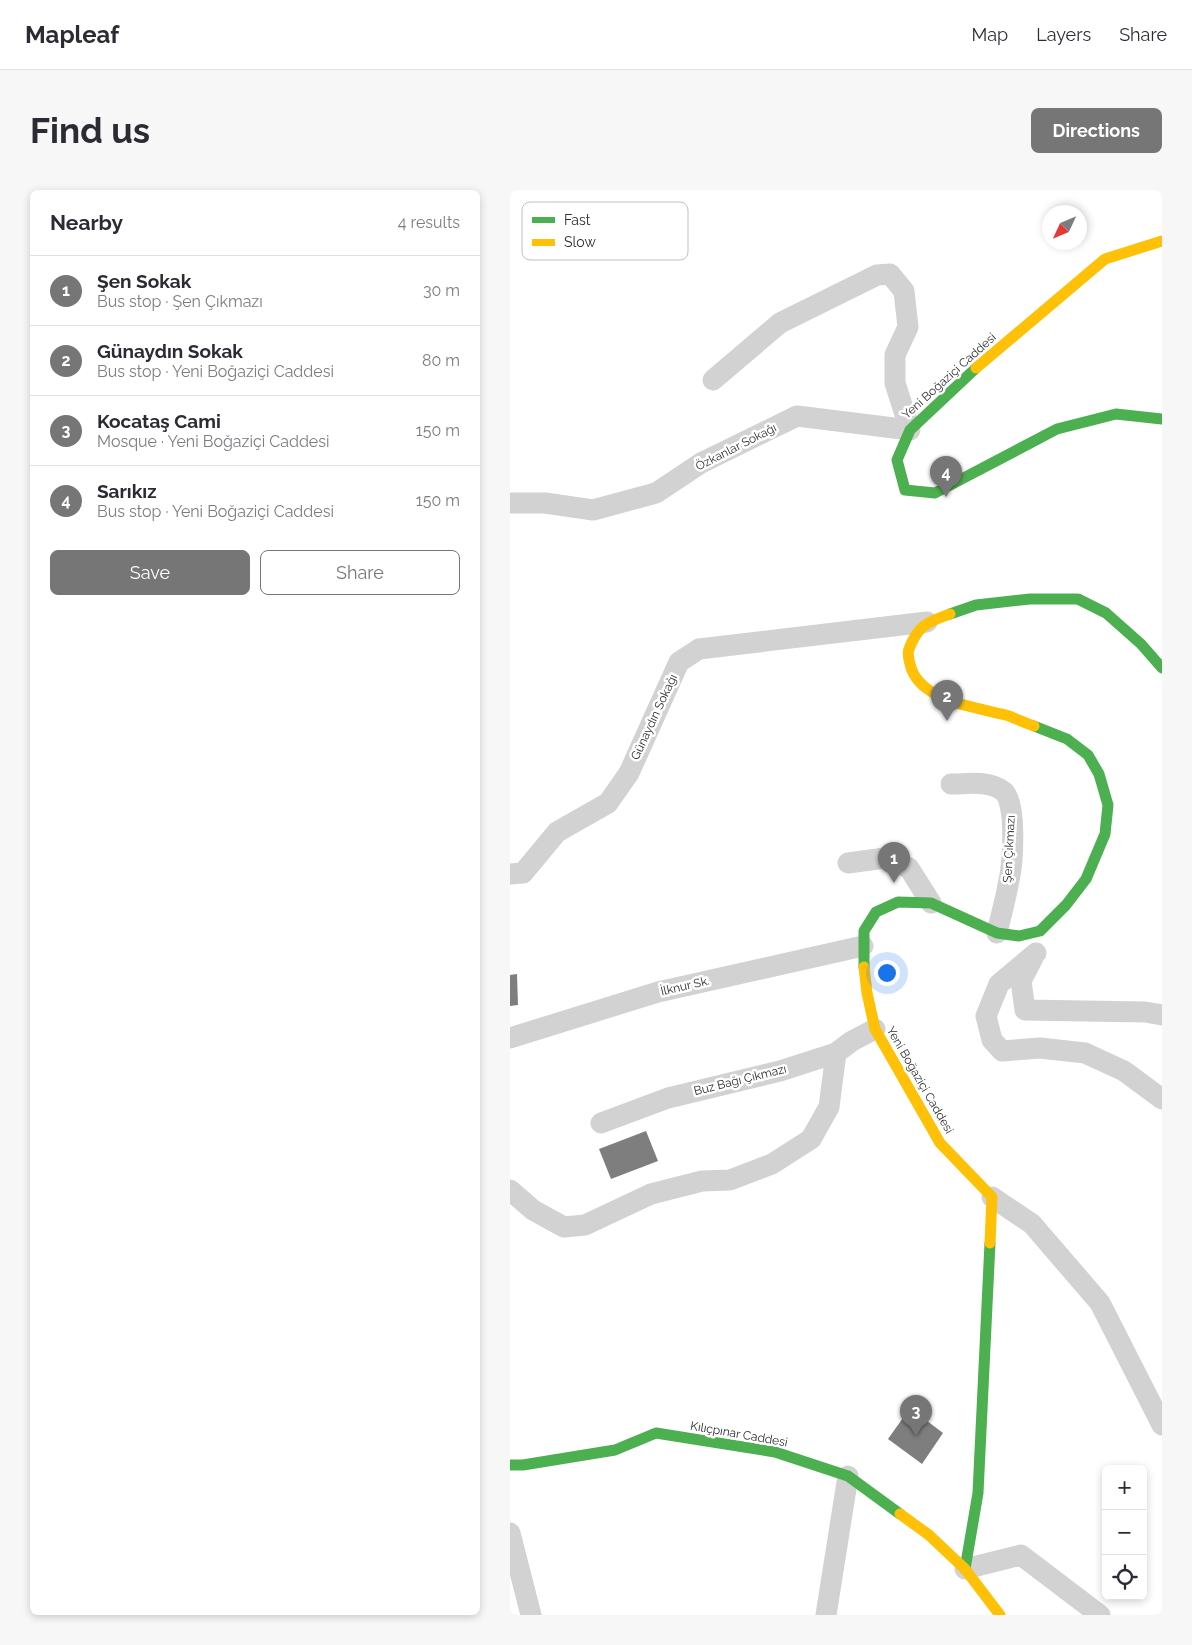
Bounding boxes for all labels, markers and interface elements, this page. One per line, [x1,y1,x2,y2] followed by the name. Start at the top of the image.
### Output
[25,20,119,49] text: Mapleaf
[972,24,1008,45] text: Map
[1036,24,1091,45] text: Layers
[1119,24,1167,45] text: Share
[1031,108,1162,153] button: Directions
[30,110,150,151] text: Find us
[522,202,688,260] legend
[1042,205,1087,250] north arrow
[50,210,123,235] text: Nearby
[564,212,591,228] text: Fast
[398,213,460,232] text: 4 results
[564,234,596,250] text: Slow
[97,270,191,292] text: Şen Sokak
[62,281,70,300] text: 1
[423,281,460,300] text: 30 m
[97,292,263,311] text: Bus stop · Şen Çıkmazı
[899,330,999,422] street label: Yeni Boğaziçi Caddesi
[97,340,243,362] text: Günaydın Sokak
[61,351,71,370] text: 2
[422,351,460,370] text: 80 m
[97,362,334,381] text: Bus stop · Yeni Boğaziçi Caddesi
[97,410,221,432] text: Kocataş Cami
[62,421,70,440] text: 3
[416,421,460,440] text: 150 m
[693,421,779,473] street label: Özkanlar Sokağı
[97,432,329,451] text: Mosque · Yeni Boğaziçi Caddesi
[930,456,962,497] pin: 4
[97,480,157,502] text: Sarıkız
[61,491,71,510] text: 4
[416,491,460,510] text: 150 m
[97,502,334,521] text: Bus stop · Yeni Boğaziçi Caddesi
[50,550,250,595] button: Save
[260,550,460,595] button: Share
[628,672,680,762] street label: Günaydın Sokağı
[931,680,963,721] pin: 2
[1000,815,1018,883] street label: Şen Çıkmazı
[878,842,910,883] pin: 1
[874,960,900,986] your location
[659,974,711,998] street label: İlknur Sk.
[884,1024,956,1136] street label: Yeni Boğaziçi Caddesi
[692,1062,788,1098] street label: Buz Bağı Çıkmazı
[900,1395,932,1436] pin: 3
[689,1419,789,1449] street label: Kılıçpınar Caddesi
[1102,1465,1147,1600] map controls
[1102,1465,1147,1510] button: +
[1102,1510,1147,1555] button: −
[1102,1555,1147,1600] button: locate

